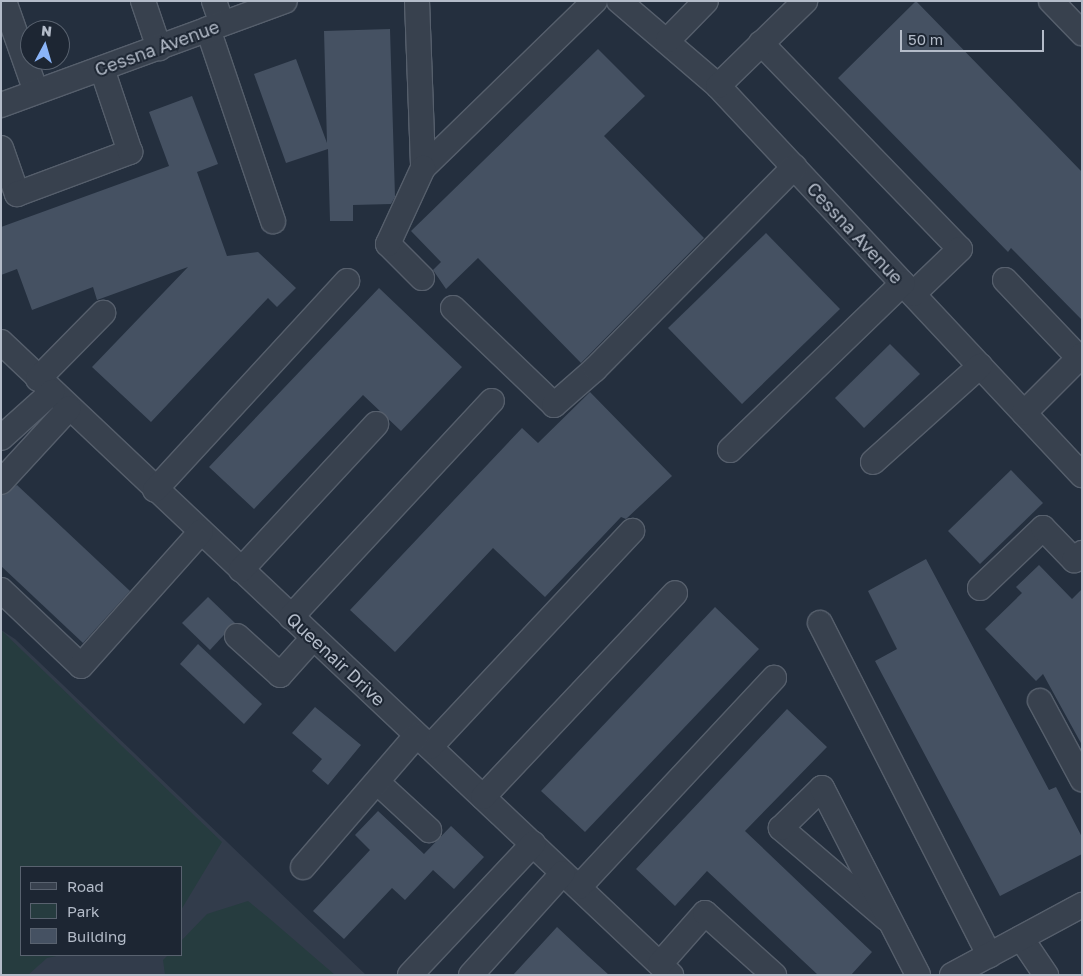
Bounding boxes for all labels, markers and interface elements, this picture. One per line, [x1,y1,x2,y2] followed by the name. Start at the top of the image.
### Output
[92,15,222,81] street label: Cessna Avenue
[20,20,70,70] north arrow
[903,20,1047,52] scale bar
[40,22,53,40] text: N
[908,30,943,48] text: 50 m
[802,178,908,288] street label: Cessna Avenue
[282,608,390,710] street label: Queenair Drive
[20,866,182,956] legend
[67,877,104,895] text: Road
[67,902,99,920] text: Park
[67,927,127,945] text: Building

